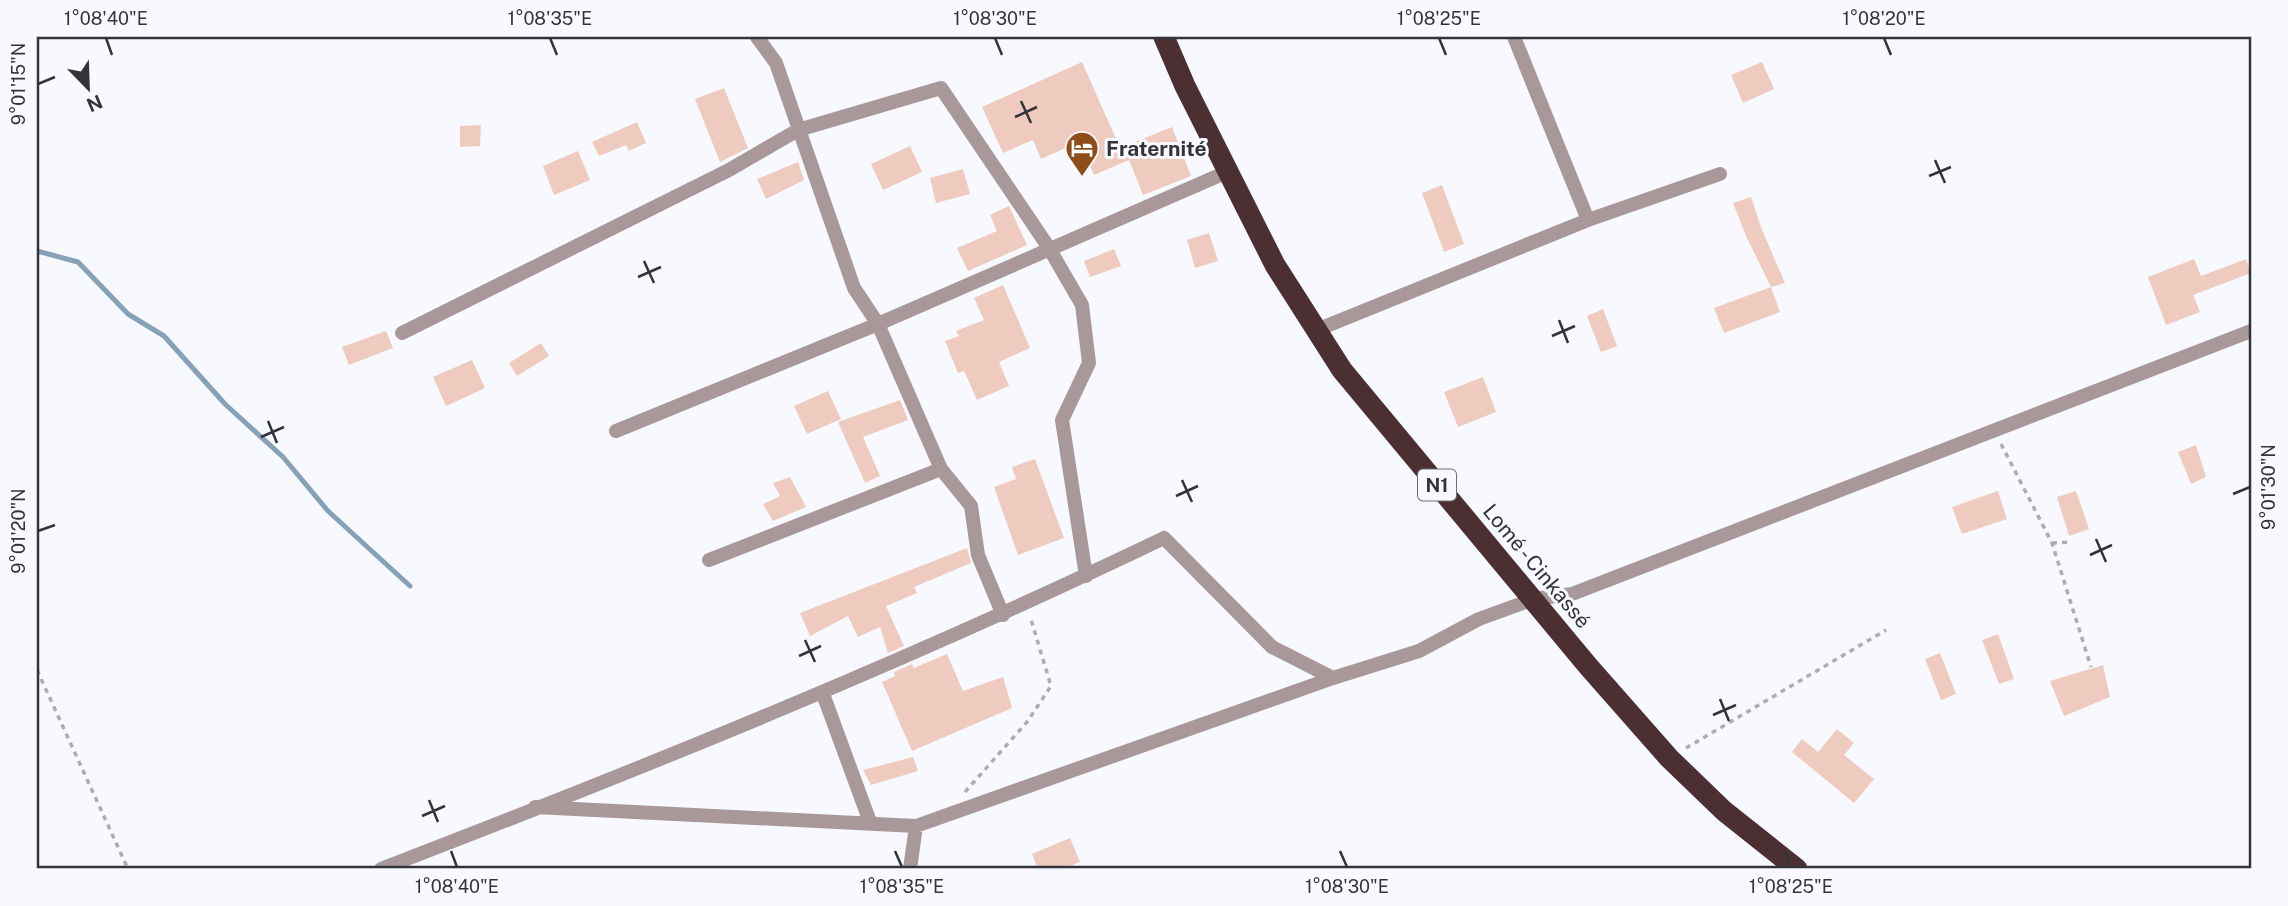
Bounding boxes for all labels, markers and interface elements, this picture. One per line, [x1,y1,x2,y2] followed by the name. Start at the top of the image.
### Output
[64,8,148,29] text: 1°08'40"E
[508,8,592,29] text: 1°08'35"E
[953,8,1037,29] text: 1°08'30"E
[1397,8,1481,29] text: 1°08'25"E
[1842,8,1926,29] text: 1°08'20"E
[8,43,29,125] text: 9°01'15"N
[52,52,122,122] north arrow
[84,91,106,117] text: N
[1063,129,1101,178] hotel icon: Fraternité
[1106,136,1207,161] place label: Fraternité
[2258,444,2279,530] text: 9°01'30"N
[1418,470,1456,500] road number: N1
[8,488,29,574] text: 9°01'20"N
[1478,499,1596,633] street label: Lomé - Cinkassé
[415,876,499,897] text: 1°08'40"E
[860,876,944,897] text: 1°08'35"E
[1305,876,1389,897] text: 1°08'30"E
[1749,876,1833,897] text: 1°08'25"E

